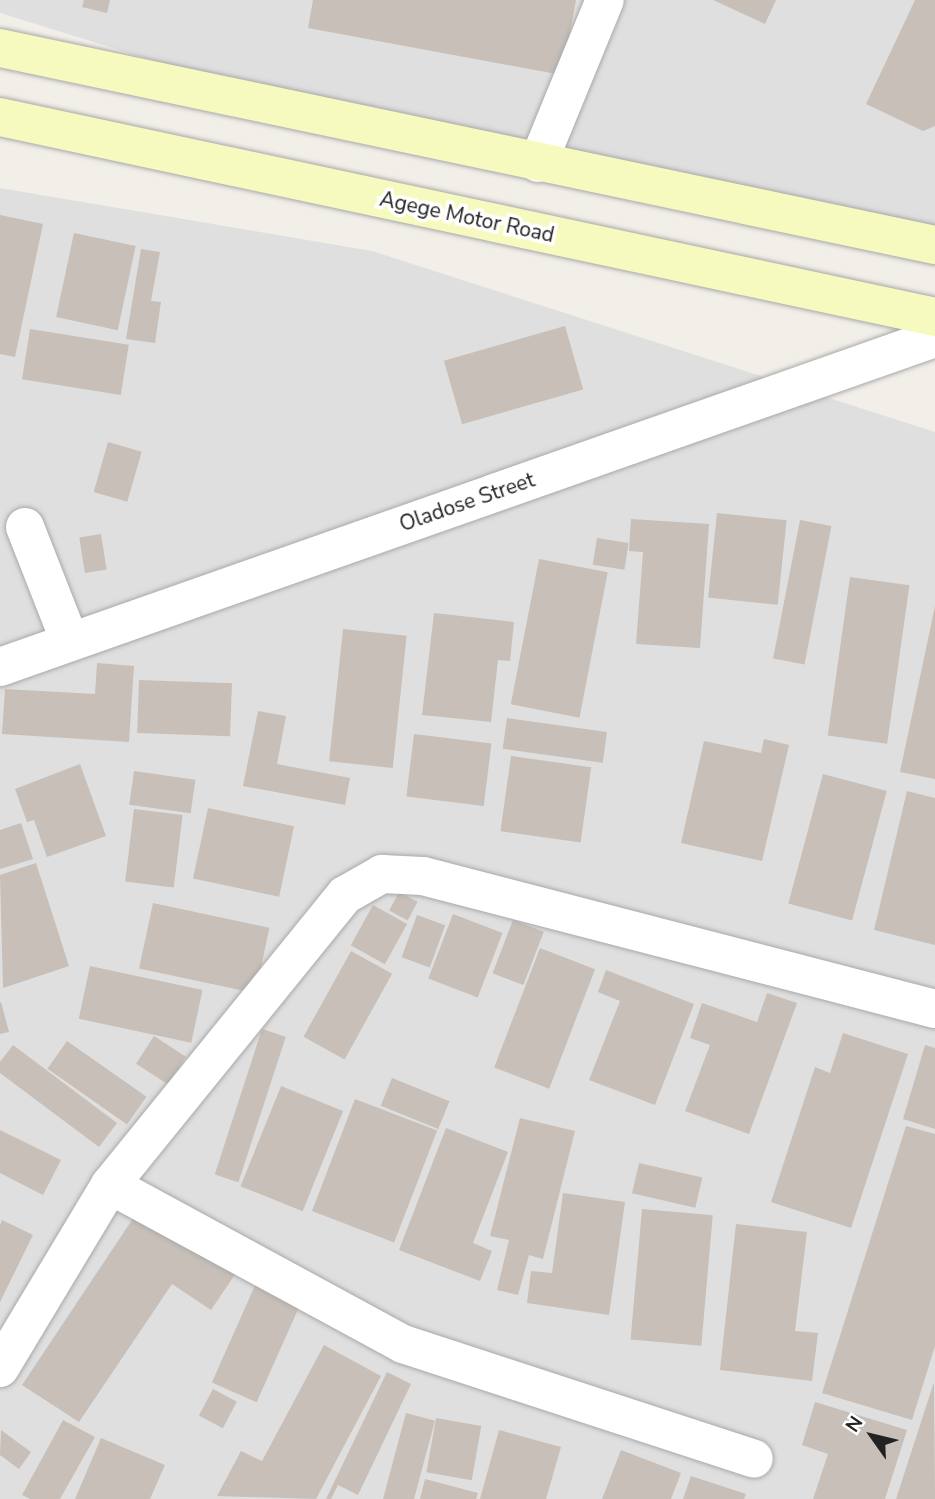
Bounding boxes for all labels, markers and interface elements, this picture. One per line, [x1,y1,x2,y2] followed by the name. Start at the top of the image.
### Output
[377,186,557,248] street label: Agege Motor Road
[396,467,538,537] street label: Oladose Street
[837,1401,907,1471] north arrow
[840,1411,869,1437] text: N

